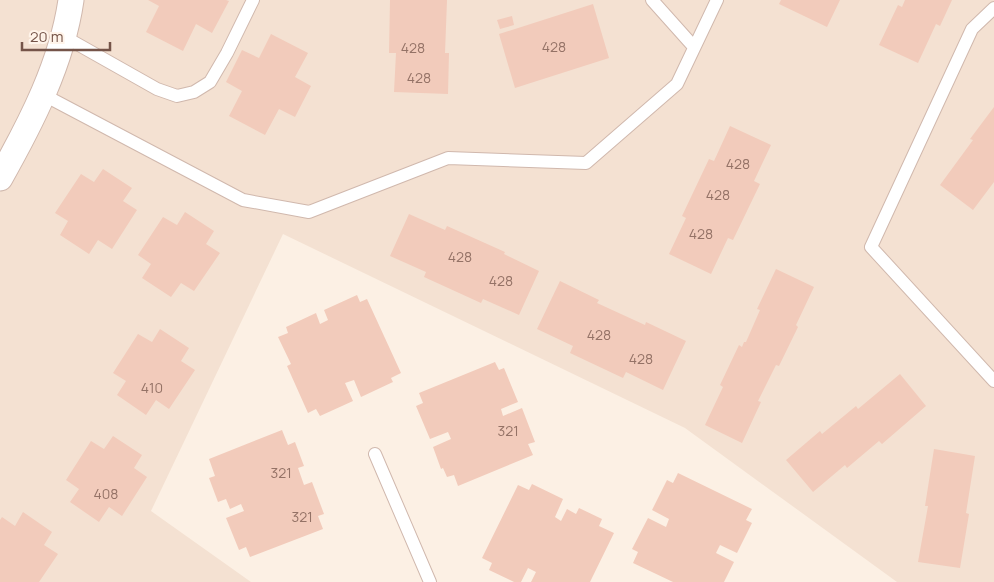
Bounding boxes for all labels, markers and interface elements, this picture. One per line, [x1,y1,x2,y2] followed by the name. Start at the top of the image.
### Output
[22,20,110,52] scale bar
[30,26,63,47] text: 20 m
[542,37,566,56] house number: 428
[401,38,425,57] house number: 428
[407,68,431,87] house number: 428
[726,154,750,173] house number: 428
[706,185,730,204] house number: 428
[689,224,713,243] house number: 428
[448,247,472,266] house number: 428
[489,271,513,290] house number: 428
[587,325,611,344] house number: 428
[629,349,653,368] house number: 428
[141,378,163,397] house number: 410
[497,421,519,440] house number: 321
[270,463,292,482] house number: 321
[94,484,118,503] house number: 408
[291,507,313,526] house number: 321

